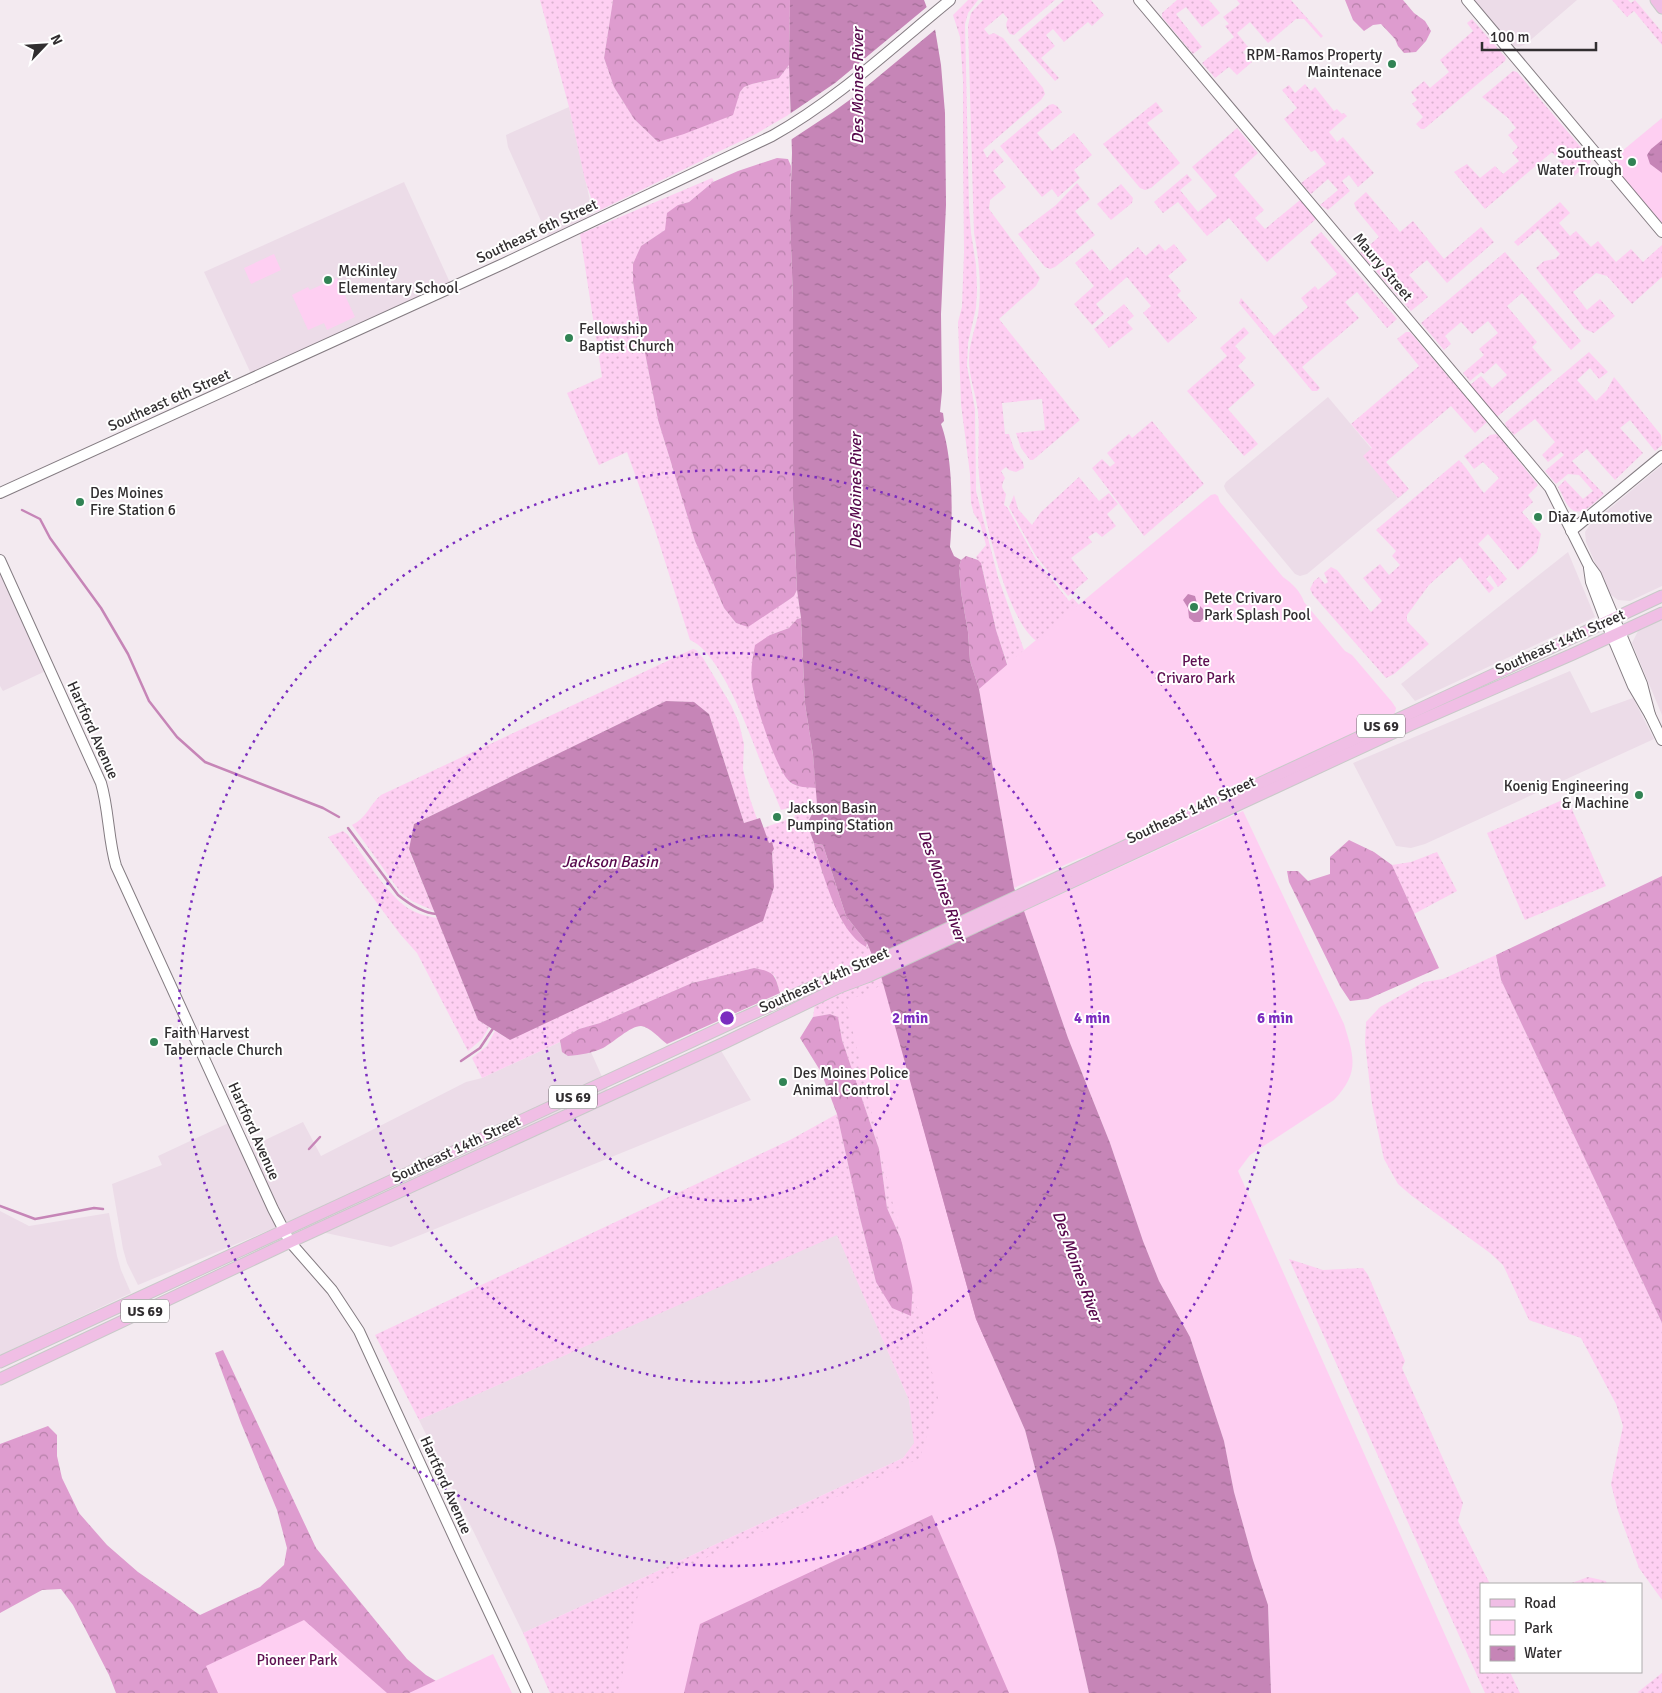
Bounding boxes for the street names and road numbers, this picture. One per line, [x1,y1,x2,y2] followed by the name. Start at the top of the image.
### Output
[473,195,601,267] street label: Southeast 6th Street
[1349,229,1417,305] street label: Maury Street
[105,365,233,435] street label: Southeast 6th Street
[1492,605,1628,679] street label: Southeast 14th Street
[63,678,123,782] street label: Hartford Avenue
[1357,714,1405,738] road number: US 69
[1124,772,1258,848] street label: Southeast 14th Street
[756,943,892,1017] street label: Southeast 14th Street
[224,1079,284,1183] street label: Hartford Avenue
[549,1086,597,1108] road number: US 69
[389,1111,523,1187] street label: Southeast 14th Street
[121,1300,169,1322] road number: US 69
[416,1433,476,1537] street label: Hartford Avenue

